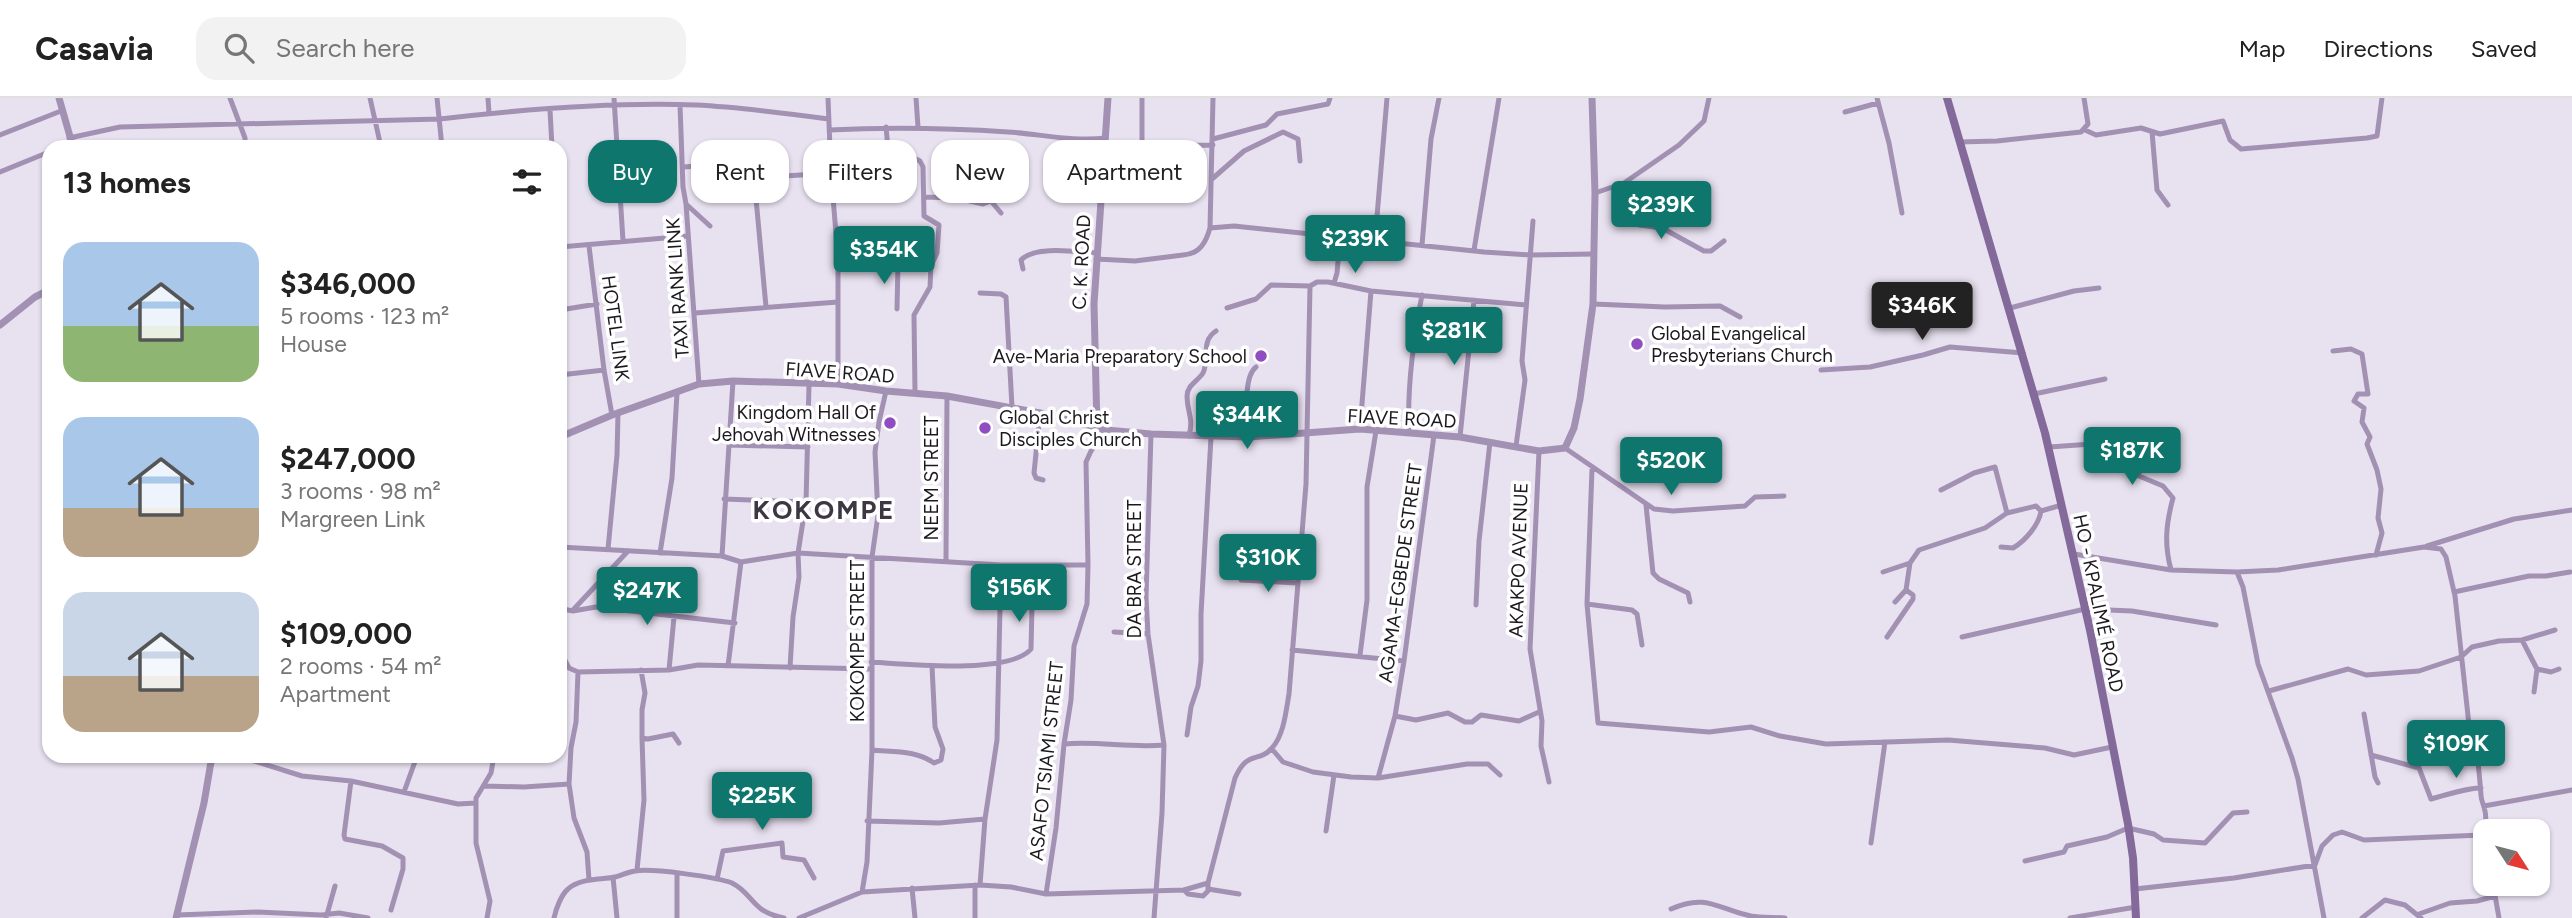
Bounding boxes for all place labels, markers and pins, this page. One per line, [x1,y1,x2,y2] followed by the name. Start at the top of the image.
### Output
[1612,181,1710,241] pin: $239K
[1306,216,1404,275] pin: $239K
[835,226,933,286] pin: $354K
[1873,282,1971,342] pin: $346K
[1405,308,1503,367] pin: $281K
[1651,322,1833,367] place label: Global Evangelical Presbyterians Church
[1629,336,1645,352] marker: Global Evangelical Presbyterians Church
[993,345,1247,368] place label: Ave-Maria Preparatory School
[1253,348,1269,364] marker: Ave-Maria Preparatory School
[1198,392,1296,451] pin: $344K
[712,401,876,446] place label: Kingdom Hall Of Jehovah Witnesses
[999,406,1142,451] place label: Global Christ Disciples Church
[882,415,898,431] marker: Kingdom Hall Of Jehovah Witnesses
[977,420,993,436] marker: Global Christ Disciples Church
[2083,428,2181,487] pin: $187K
[1622,438,1720,497] pin: $520K
[1219,534,1317,594] pin: $310K
[970,564,1068,624] pin: $156K
[598,568,696,627] pin: $247K
[2407,720,2505,780] pin: $109K
[713,772,811,832] pin: $225K

